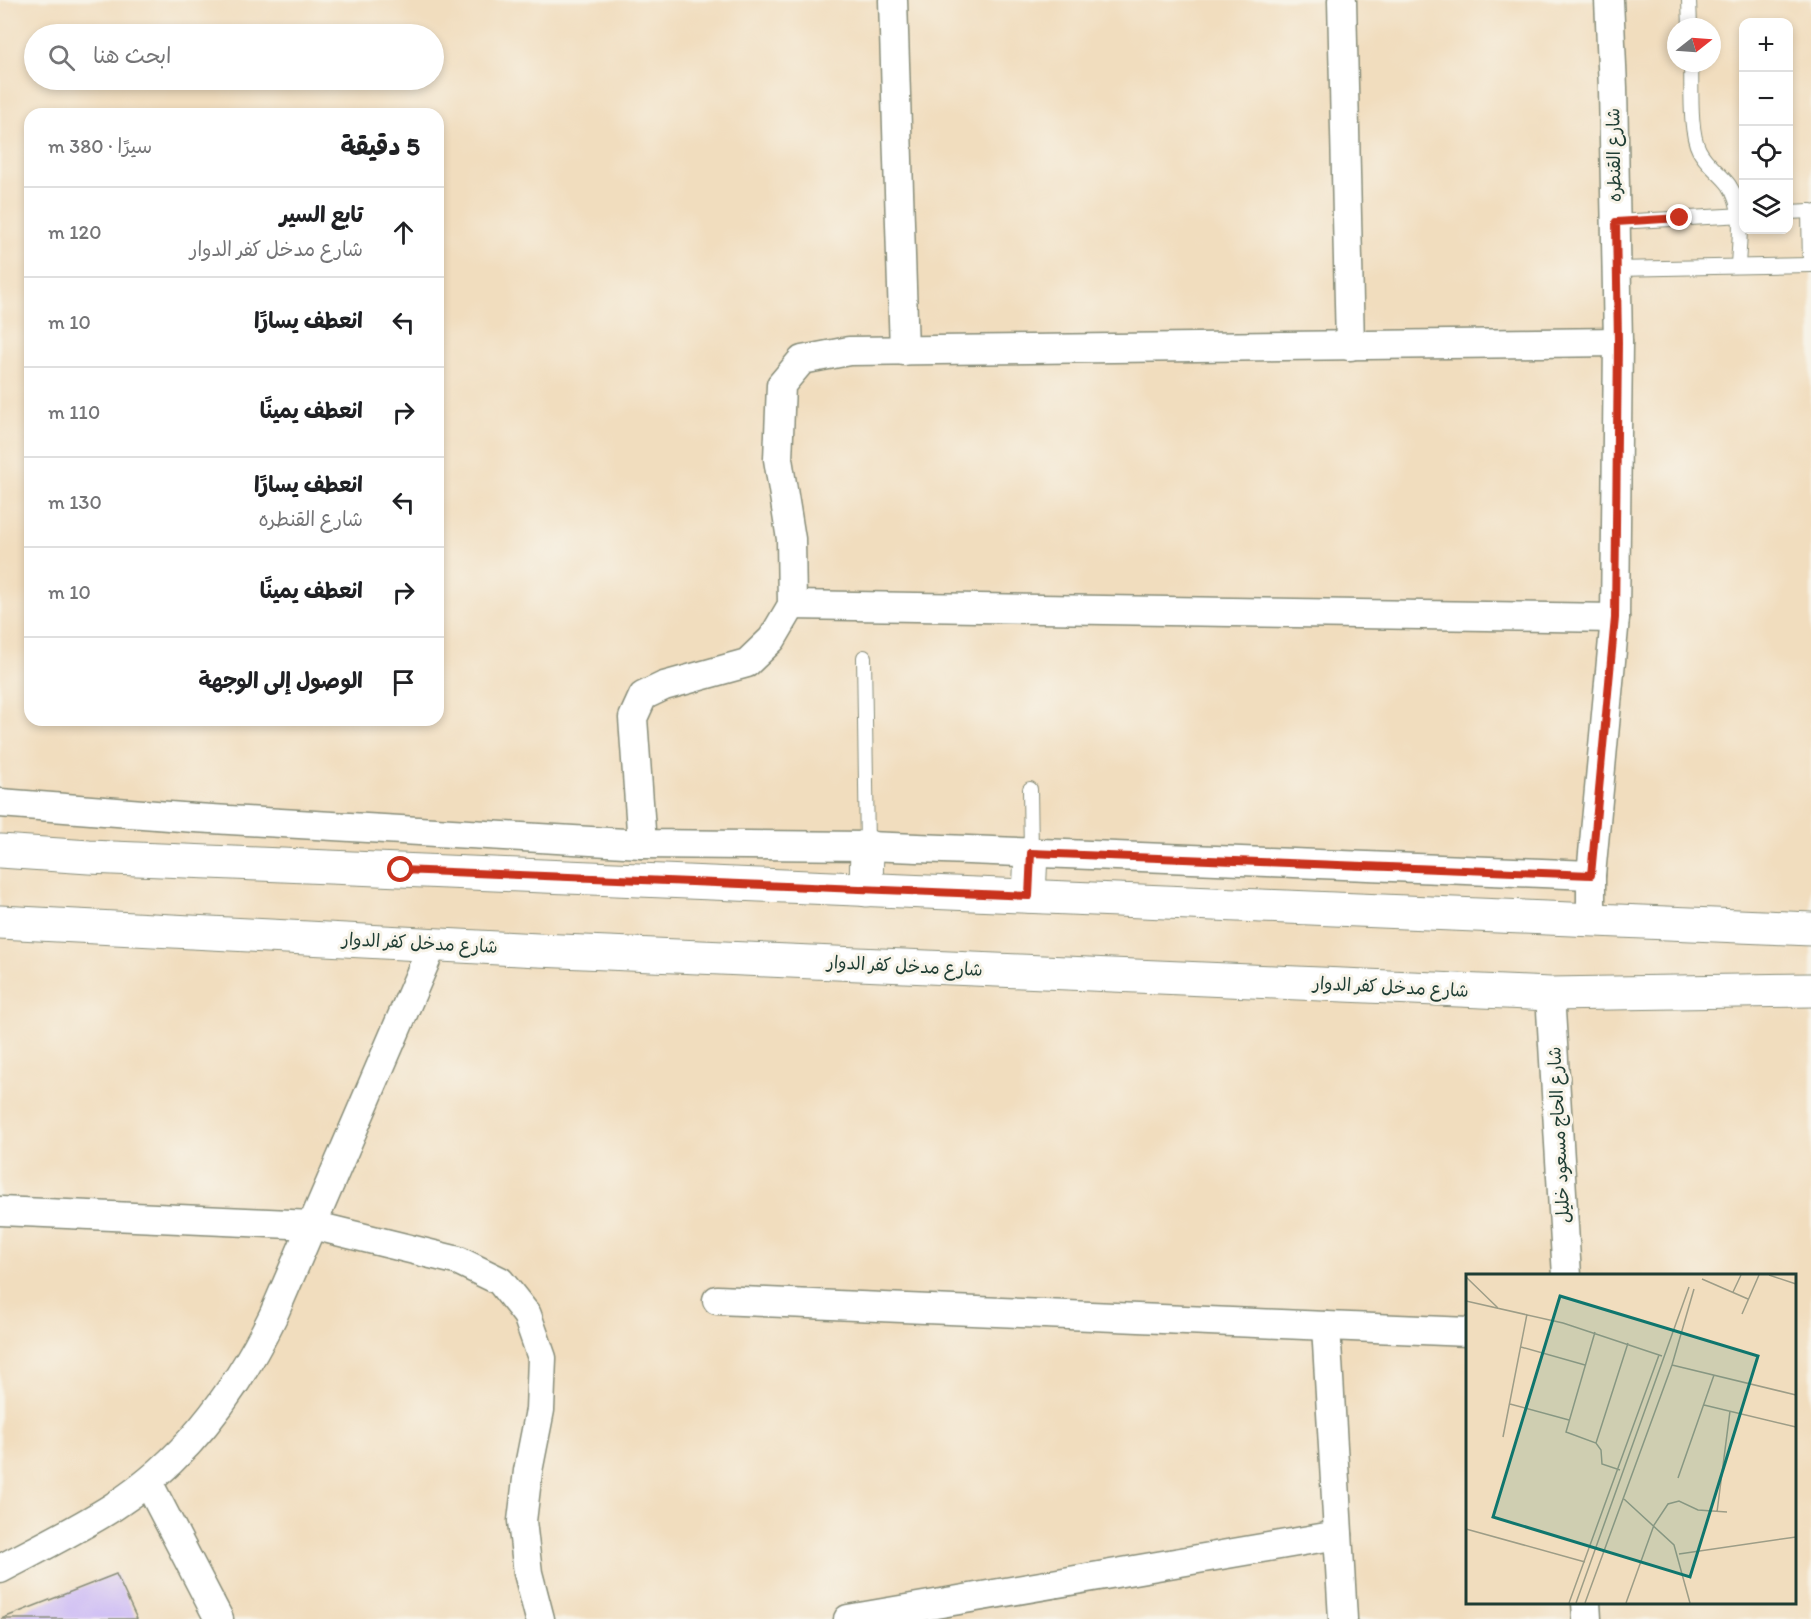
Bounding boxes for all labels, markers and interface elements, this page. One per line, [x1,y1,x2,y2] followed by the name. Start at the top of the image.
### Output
[1667,18,1721,72] north arrow
[1739,18,1793,234] map controls
[1739,18,1793,72] button: +
[24,24,444,90] search box
[45,41,78,74] icon: search
[93,42,172,69] text: ابحث هنا
[1739,72,1793,126] button: −
[1602,108,1627,202] street label: شارع القنطره
[1739,126,1793,180] button: locate
[341,130,420,162] text: 5 دقيقة
[48,134,152,158] text: سيرًا · 380 m
[1739,180,1793,234] button: layers
[280,201,363,228] text: تابع السير
[1666,204,1692,230] route end
[387,216,420,249] icon: ahead
[48,220,101,244] text: 120 m
[190,237,363,261] text: شارع مدخل كفر الدوار
[387,306,420,339] icon: left
[254,307,363,334] text: انعطف يسارًا
[48,310,91,334] text: 10 m
[387,396,420,429] icon: right
[260,397,363,424] text: انعطف يمينًا
[48,400,100,424] text: 110 m
[254,471,363,498] text: انعطف يسارًا
[387,486,420,519] icon: left
[48,490,102,514] text: 130 m
[259,507,363,531] text: شارع القنطره
[387,576,420,609] icon: right
[260,577,363,604] text: انعطف يمينًا
[48,580,91,604] text: 10 m
[387,666,420,699] icon: arrive
[198,667,363,694] text: الوصول إلى الوجهة
[387,856,413,882] route start
[340,928,498,959] street label: شارع مدخل كفر الدوار
[825,951,983,982] street label: شارع مدخل كفر الدوار
[1311,972,1469,1003] street label: شارع مدخل كفر الدوار
[1543,1046,1576,1224] street label: شارع الحاج مسعود خليل
[1466,1274,1796,1604] inset map

